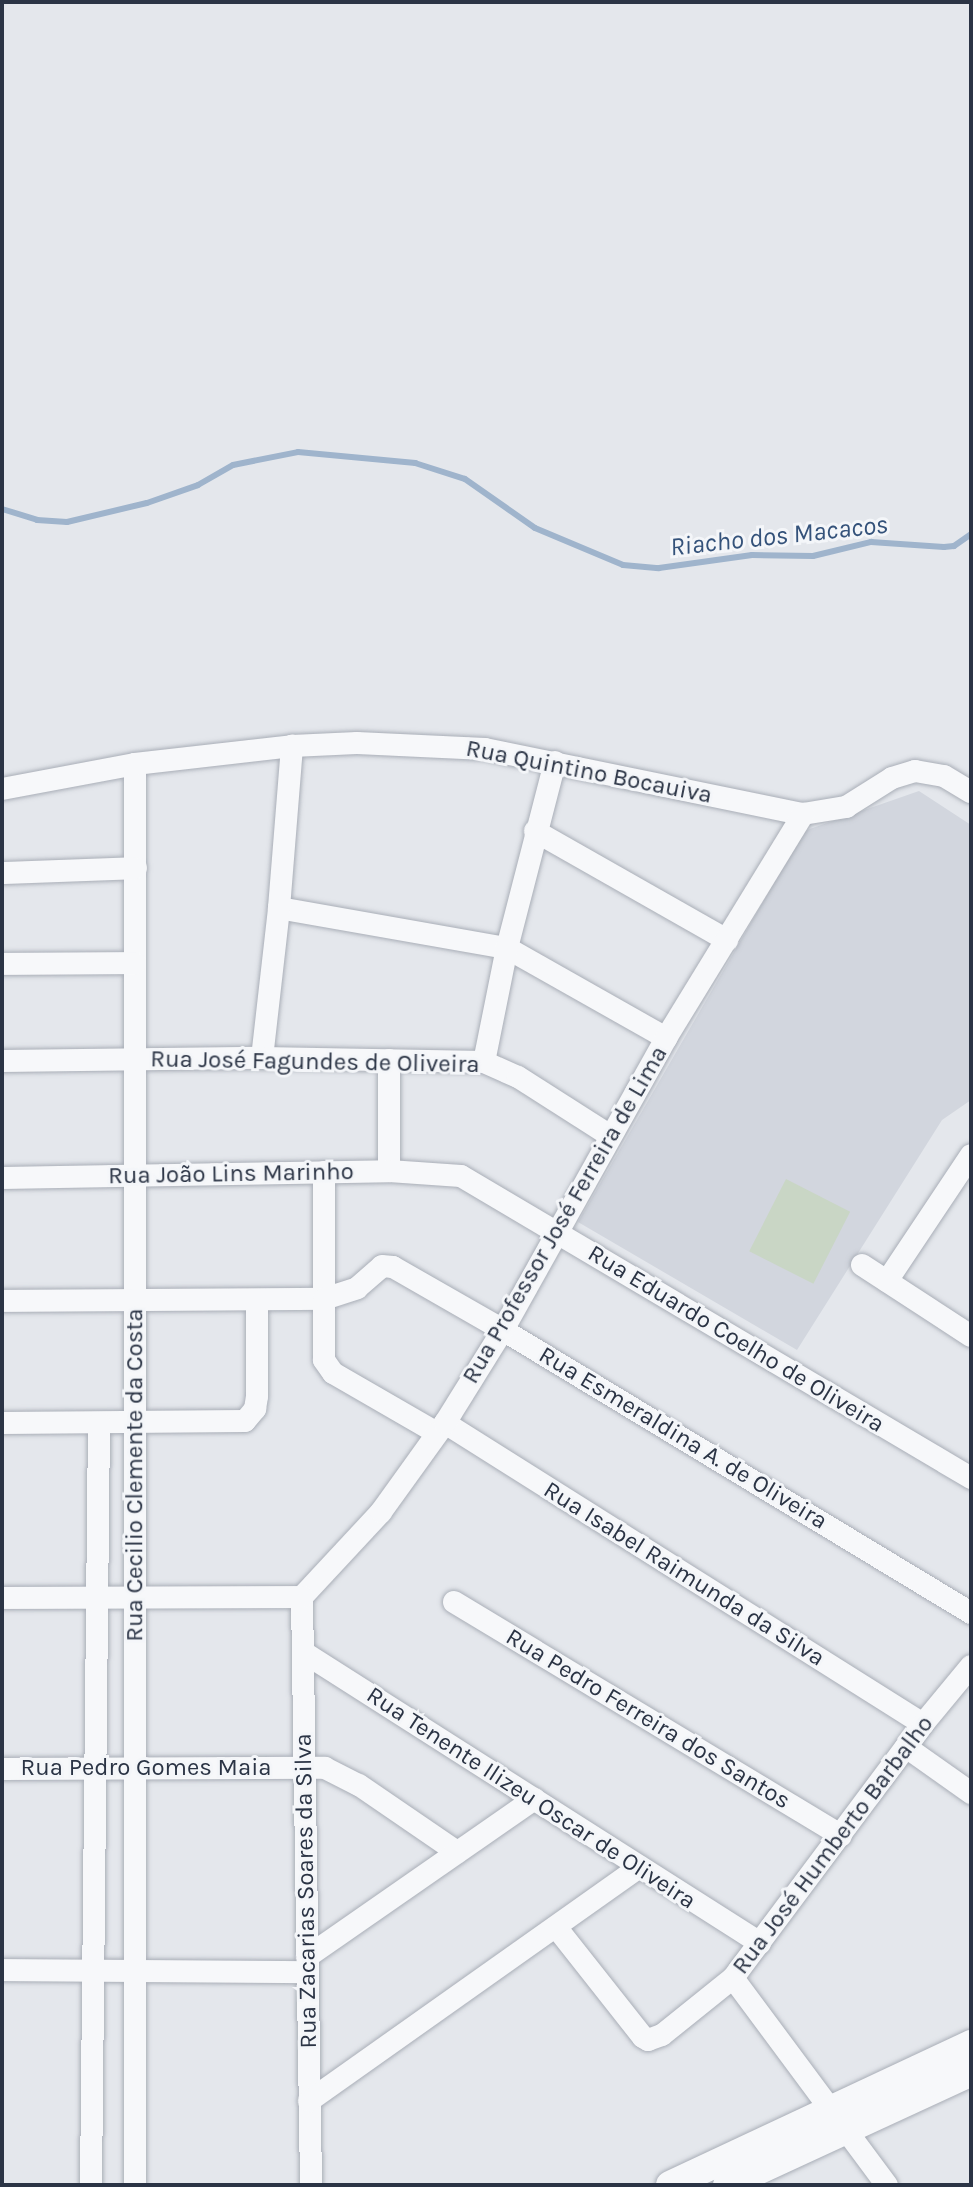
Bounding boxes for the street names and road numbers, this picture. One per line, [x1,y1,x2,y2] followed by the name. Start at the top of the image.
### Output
[464,734,714,810] street label: Rua Quintino Bocauiva
[456,1041,674,1389] street label: Rua Professor José Ferreira de Lima
[150,1045,480,1079] street label: Rua José Fagundes de Oliveira
[108,1157,354,1191] street label: Rua João Lins Marinho
[583,1239,889,1439] street label: Rua Eduardo Coelho de Oliveira
[121,1308,149,1642] street label: Rua Cecilio Clemente da Costa
[534,1340,832,1536] street label: Rua Esmeraldina A. de Oliveira
[538,1475,830,1673] street label: Rua Isabel Raimunda da Silva
[501,1623,795,1815] street label: Rua Pedro Ferreira dos Santos
[361,1681,701,1915] street label: Rua Tenente Ilizeu Oscar de Oliveira
[726,1710,940,1980] street label: Rua José Humberto Barbalho
[289,1733,323,2049] street label: Rua Zacarias Soares da Silva
[20,1754,272,1782] street label: Rua Pedro Gomes Maia

